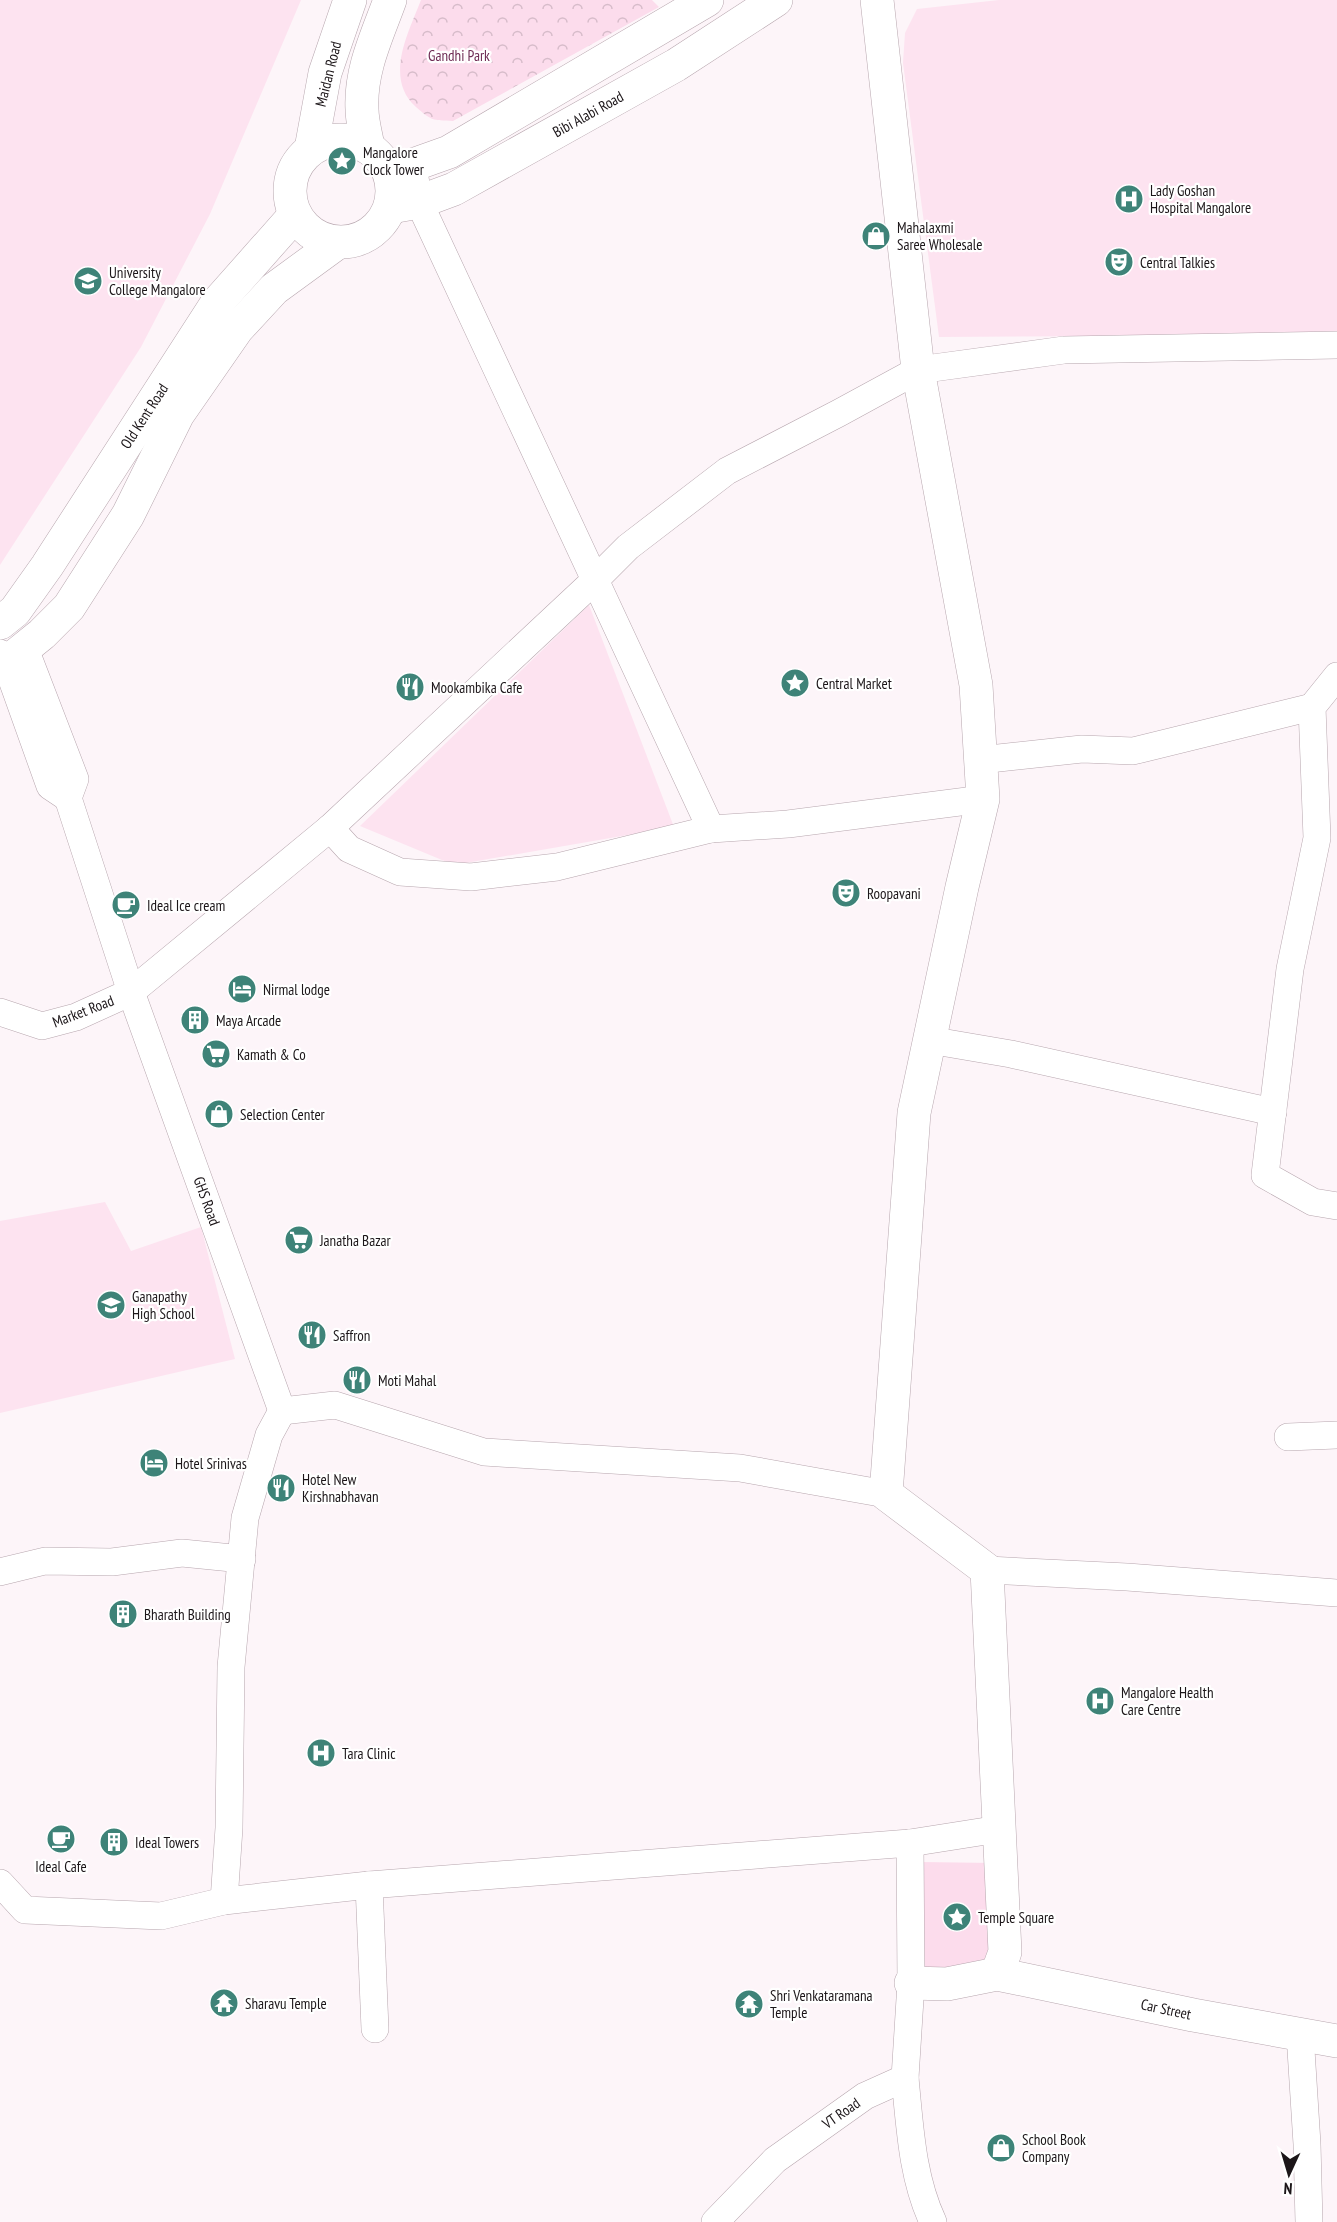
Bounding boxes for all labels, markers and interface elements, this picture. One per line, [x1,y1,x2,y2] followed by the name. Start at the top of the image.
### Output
[311,39,345,109] street label: Maidan Road
[428,46,490,65] park label: Gandhi Park
[549,87,627,141] street label: Bibi Alabi Road
[363,143,425,179] place label: Mangalore Clock Tower
[326,145,358,177] place icon: Mangalore Clock Tower
[1150,181,1251,217] place label: Lady Goshan Hospital Mangalore
[1113,183,1145,215] hospital icon: Lady Goshan Hospital Mangalore
[897,218,982,254] place label: Mahalaxmi Saree Wholesale
[860,220,892,252] shop icon: Mahalaxmi Saree Wholesale
[1103,246,1135,278] theatre icon: Central Talkies
[1140,253,1215,272] place label: Central Talkies
[109,263,206,299] place label: University College Mangalore
[72,265,104,297] school or university icon: University College Mangalore
[116,380,172,452] street label: Old Kent Road
[779,667,811,699] place icon: Central Market
[394,671,426,703] restaurant icon: Mookambika Cafe
[816,674,892,693] place label: Central Market
[431,678,522,697] place label: Mookambika Cafe
[830,877,862,909] theatre icon: Roopavani
[867,884,921,903] place label: Roopavani
[110,889,142,921] cafe icon: Ideal Ice cream
[147,896,225,915] place label: Ideal Ice cream
[226,973,258,1005] hotel icon: Nirmal lodge
[263,980,330,999] place label: Nirmal lodge
[50,991,116,1031] street label: Market Road
[179,1004,211,1036] building icon: Maya Arcade
[216,1011,281,1030] place label: Maya Arcade
[200,1038,232,1070] supermarket icon: Kamath & Co
[237,1045,306,1064] place label: Kamath & Co
[203,1098,235,1130] shop icon: Selection Center
[240,1105,326,1124] place label: Selection Center
[189,1174,225,1228] street label: GHS Road
[283,1224,315,1256] supermarket icon: Janatha Bazar
[319,1231,392,1250] place label: Janatha Bazar
[132,1287,195,1323] place label: Ganapathy High School
[95,1289,127,1321] school or university icon: Ganapathy High School
[296,1319,328,1351] restaurant icon: Saffron
[333,1326,370,1345] place label: Saffron
[341,1364,373,1396] restaurant icon: Moti Mahal
[378,1371,437,1390] place label: Moti Mahal
[138,1447,170,1479] hotel icon: Hotel Srinivas
[175,1454,247,1473] place label: Hotel Srinivas
[302,1470,379,1506] place label: Hotel New Kirshnabhavan
[265,1472,297,1504] restaurant icon: Hotel New Kirshnabhavan
[107,1598,139,1630] building icon: Bharath Building
[144,1605,231,1624] place label: Bharath Building
[1121,1683,1214,1719] place label: Mangalore Health Care Centre
[1084,1685,1116,1717] hospital icon: Mangalore Health Care Centre
[305,1737,337,1769] hospital icon: Tara Clinic
[342,1744,396,1763] place label: Tara Clinic
[45,1823,77,1855] cafe icon: Ideal Cafe
[98,1826,130,1858] building icon: Ideal Towers
[135,1833,199,1852] place label: Ideal Towers
[35,1857,87,1876] place label: Ideal Cafe
[941,1901,973,1933] place icon: Temple Square
[978,1908,1054,1927] place label: Temple Square
[770,1986,873,2022] place label: Shri Venkataramana Temple
[208,1987,240,2019] temple icon: Sharavu Temple
[733,1988,765,2020] temple icon: Shri Venkataramana Temple
[245,1994,327,2013] place label: Sharavu Temple
[1139,1994,1193,2024] street label: Car Street
[818,2093,864,2133] street label: VT Road
[1022,2130,1086,2166] place label: School Book Company
[985,2132,1017,2164] shop icon: School Book Company
[1259,2144,1319,2204] north arrow
[1283,2179,1293,2199] text: N

